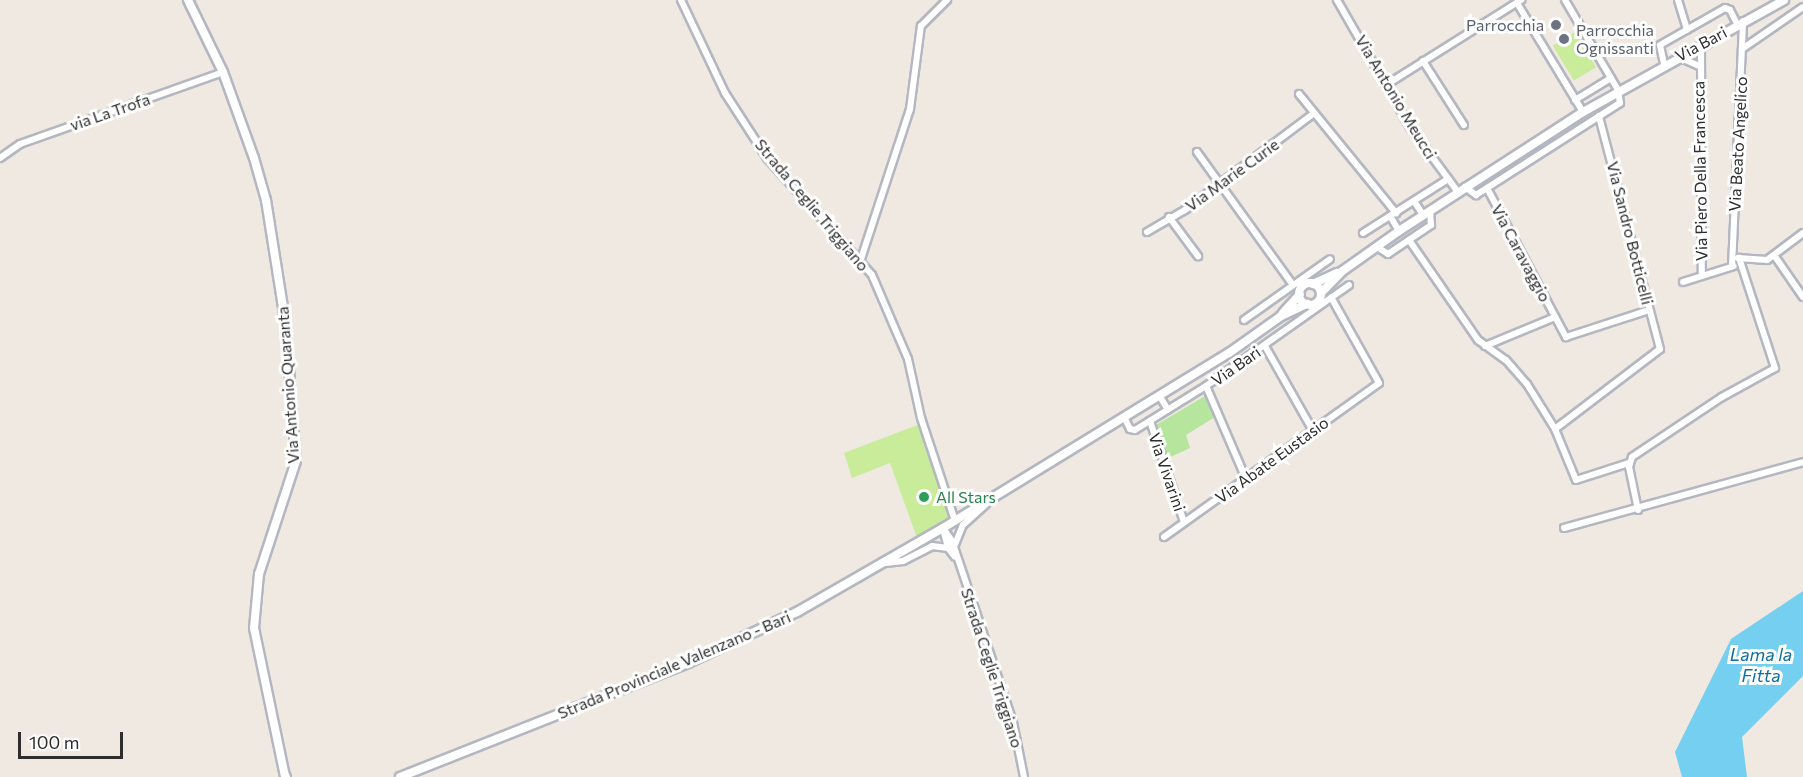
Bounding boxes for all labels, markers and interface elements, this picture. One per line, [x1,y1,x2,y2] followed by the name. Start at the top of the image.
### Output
[1466,15,1544,35] place label: Parrocchia
[1549,18,1563,32] marker: Parrocchia
[1576,20,1654,58] place label: Parrocchia Ognissanti
[1672,22,1730,66] street label: Via Bari
[1351,32,1441,162] street label: Via Antonio Meucci
[1557,32,1571,46] marker: Parrocchia Ognissanti
[1725,76,1751,212] street label: Via Beato Angelico
[1689,81,1711,261] street label: Via Piero Della Francesca
[67,89,153,135] street label: via La Trofa
[751,135,873,275] street label: Strada Ceglie Triggiano
[1181,135,1283,215] street label: Via Marie Curie
[1603,159,1657,307] street label: Via Sandro Botticelli
[1487,201,1555,305] street label: Via Caravaggio
[273,306,303,464] street label: Via Antonio Quaranta
[1208,342,1264,390] street label: Via Bari
[1212,413,1332,507] street label: Via Abate Eustasio
[1145,430,1189,514] street label: Via Vivarini
[936,487,996,507] place label: All Stars
[917,490,931,504] marker: All Stars
[957,586,1027,750] street label: Strada Ceglie Triggiano
[555,607,793,723] street label: Strada Provinciale Valenzano - Bari
[1730,644,1792,686] water label: Lama la Fitta
[21,720,126,758] scale bar
[29,731,79,753] text: 100 m

